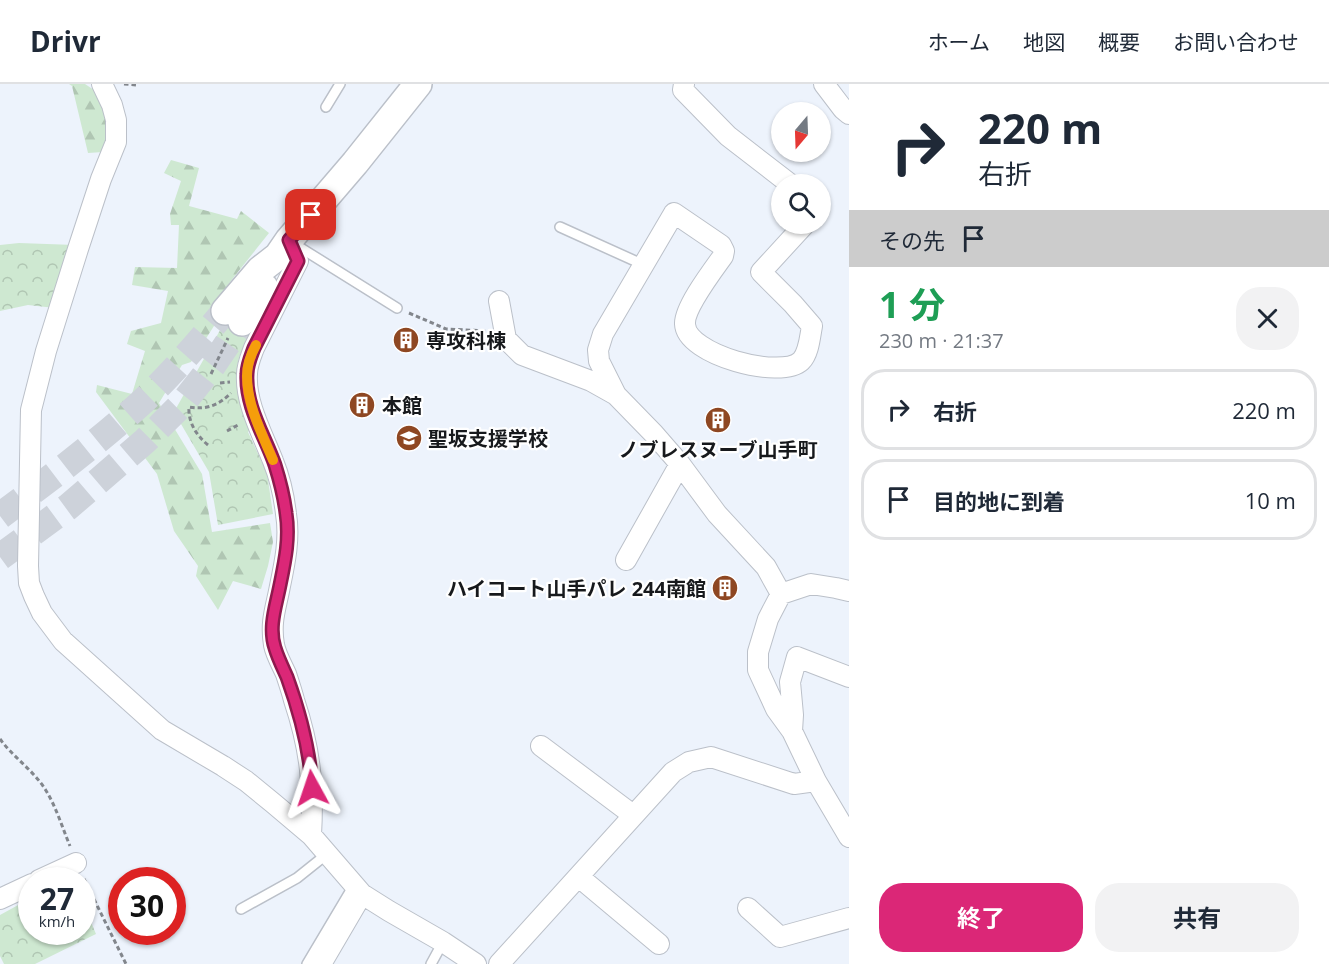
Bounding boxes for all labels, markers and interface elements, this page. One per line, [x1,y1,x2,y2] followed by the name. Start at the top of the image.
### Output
[30,22,101,60] text: Drivr
[928,28,990,56] text: ホーム
[1023,28,1065,56] text: 地図
[1098,28,1140,56] text: 概要
[1173,28,1299,56] text: お問い合わせ
[978,99,1102,156] text: 220 m
[771,102,831,162] north arrow
[771,102,831,234] map controls
[879,108,957,186] icon: right
[978,155,1032,192] text: 右折
[771,174,831,234] button: search
[285,189,336,240] pin
[294,198,327,231] icon: arrive
[957,222,990,255] icon: arrive
[879,225,945,255] text: その先
[879,280,945,329] text: 1 分
[1236,287,1299,350] button: close
[391,325,421,355] building icon: 専攻科棟
[426,327,506,354] place label: 専攻科棟
[879,327,1004,354] text: 230 m · 21:37
[347,390,377,420] building icon: 本館
[382,392,422,419] place label: 本館
[882,393,915,426] icon: right
[1232,395,1296,425] text: 220 m
[933,396,977,426] text: 右折
[703,405,733,435] building icon: ノブレスヌーブ山手町
[394,423,424,453] school or university icon: 聖坂支援学校
[428,425,548,452] place label: 聖坂支援学校
[619,436,817,463] place label: ノブレスヌーブ山手町
[882,483,915,516] icon: arrive
[1245,485,1296,515] text: 10 m
[933,486,1065,516] text: 目的地に到着
[710,573,740,603] building icon: ハイコート山手パレ 244南館
[447,575,706,602] place label: ハイコート山手パレ 244南館
[280,756,344,820] position arrow
[108,867,186,945] speed limit sign: 30
[40,878,74,919] text: 27
[879,883,1083,952] button: 終了
[1095,883,1299,952] button: 共有
[39,911,75,931] text: km/h

